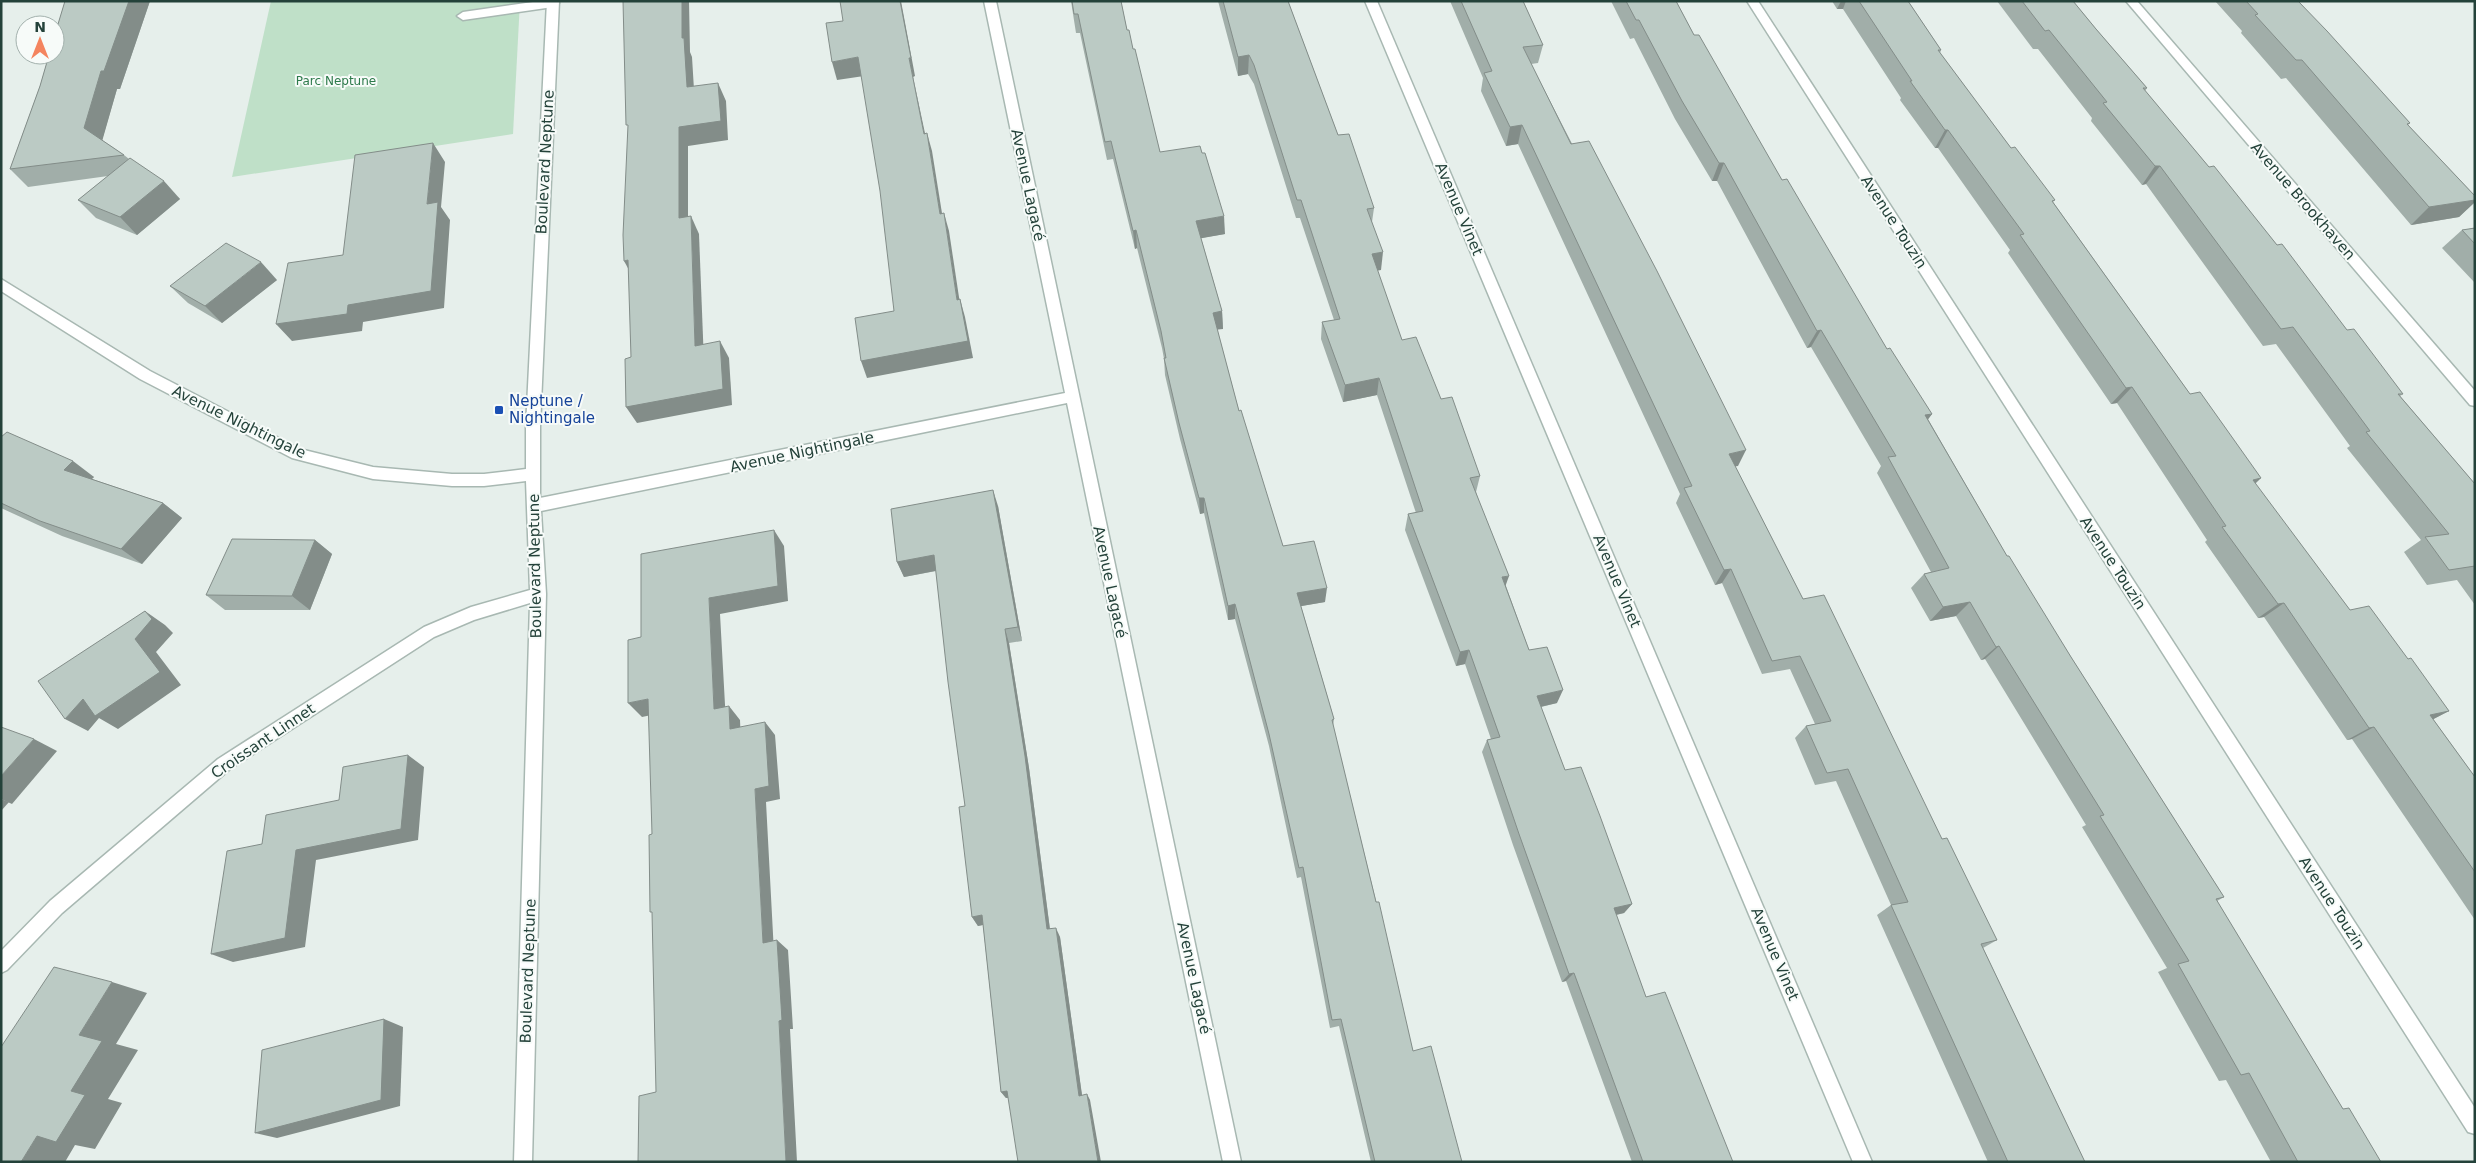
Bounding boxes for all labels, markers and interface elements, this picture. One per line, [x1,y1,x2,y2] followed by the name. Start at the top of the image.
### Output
[15,15,65,65] north arrow
[34,19,46,35] text: N
[296,74,376,88] park label: Parc Neptune
[532,89,558,235] street label: Boulevard Neptune
[1007,127,1049,243] street label: Avenue Lagacé
[2247,138,2359,264] street label: Avenue Brookhaven
[1431,160,1487,258] street label: Avenue Vinet
[1857,172,1931,272] street label: Avenue Touzin
[169,382,309,462] street label: Avenue Nightingale
[509,392,595,427] place label: Neptune / Nightingale
[493,404,505,416] marker: Neptune / Nightingale
[728,428,876,476] street label: Avenue Nightingale
[525,493,545,639] street label: Boulevard Neptune
[2076,513,2150,613] street label: Avenue Touzin
[1089,524,1131,640] street label: Avenue Lagacé
[1589,532,1645,630] street label: Avenue Vinet
[208,700,318,782] street label: Croissant Linnet
[2295,853,2369,953] street label: Avenue Touzin
[516,898,540,1044] street label: Boulevard Neptune
[1747,905,1803,1003] street label: Avenue Vinet
[1173,920,1215,1036] street label: Avenue Lagacé

